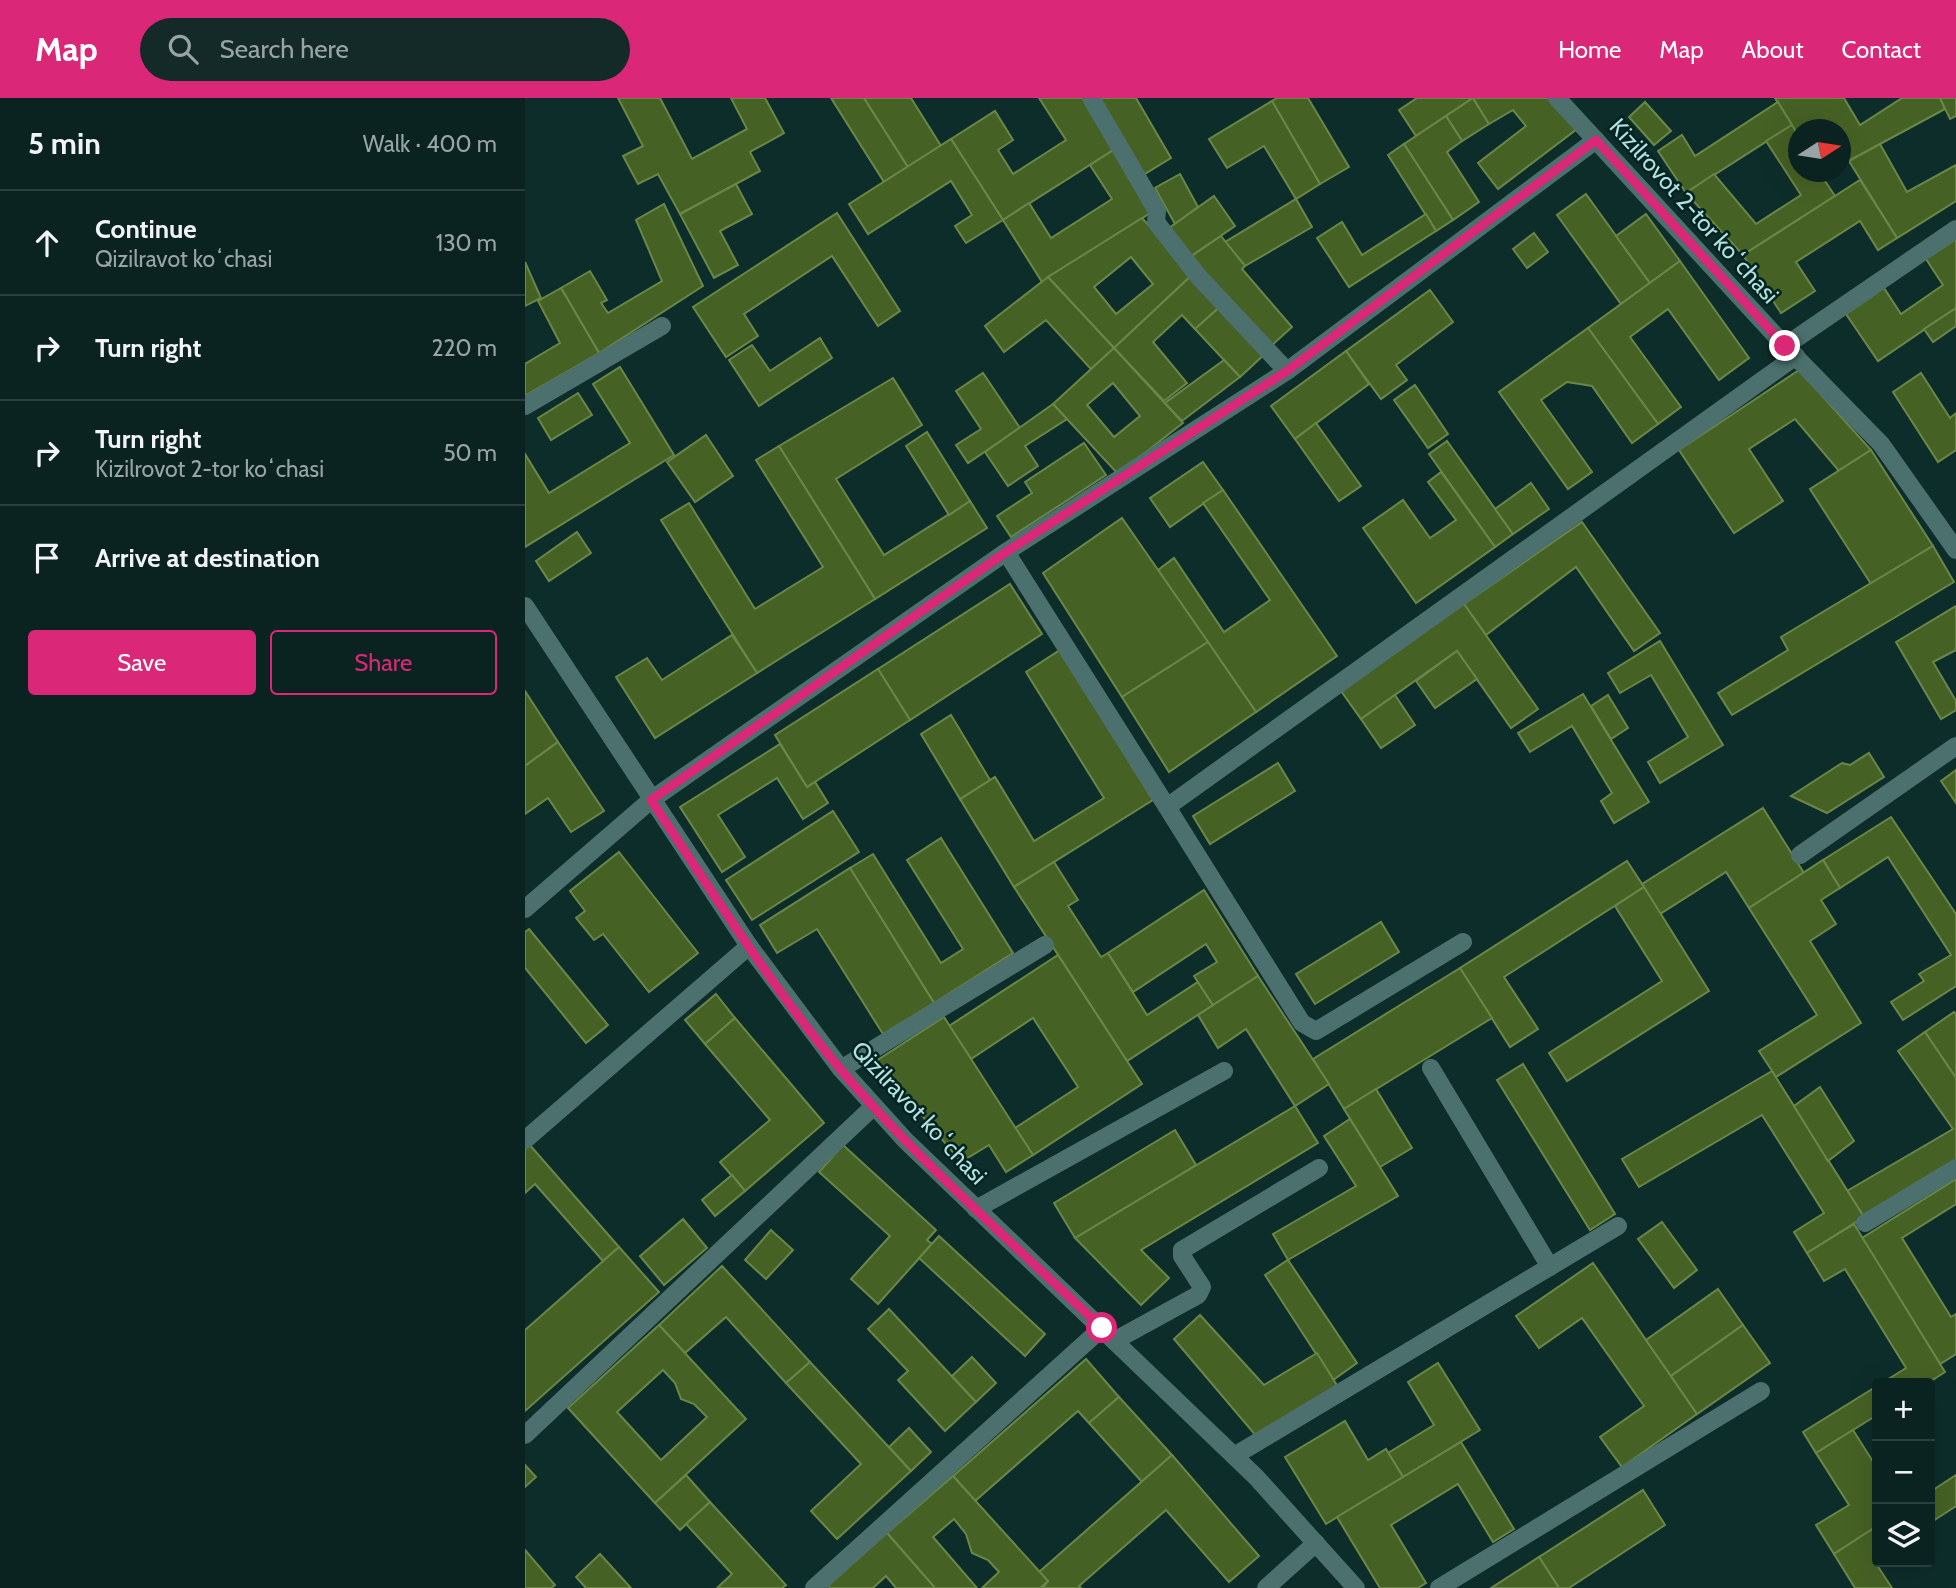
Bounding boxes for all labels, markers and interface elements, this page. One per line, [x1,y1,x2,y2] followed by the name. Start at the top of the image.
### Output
[140,18,630,81] search box
[35,29,98,69] text: Map
[164,30,202,68] icon: search
[220,33,349,65] text: Search here
[1558,35,1621,64] text: Home
[1659,35,1704,64] text: Map
[1742,35,1804,64] text: About
[1842,35,1921,64] text: Contact
[1604,112,1785,309] street label: Kizilrovot 2-tor koʻchasi
[1788,119,1851,182] north arrow
[28,125,101,162] text: 5 min
[363,130,497,158] text: Walk · 400 m
[95,213,197,245] text: Continue
[28,224,66,262] icon: ahead
[436,229,497,257] text: 130 m
[95,245,272,273] text: Qizilravot koʻchasi
[28,329,66,367] icon: right
[1769,330,1800,361] route end
[95,332,201,364] text: Turn right
[431,334,497,362] text: 220 m
[95,423,201,455] text: Turn right
[28,434,66,472] icon: right
[443,439,497,467] text: 50 m
[95,455,324,483] text: Kizilrovot 2-tor koʻchasi
[28,539,66,577] icon: arrive
[95,542,320,574] text: Arrive at destination
[28,630,256,695] button: Save
[270,630,497,695] button: Share
[846,1035,993,1190] street label: Qizilravot koʻchasi
[1086,1312,1117,1343] route start
[1872,1378,1935,1567] map controls
[1872,1378,1935,1441] button: +
[1872,1441,1935,1504] button: −
[1872,1504,1935,1567] button: layers

